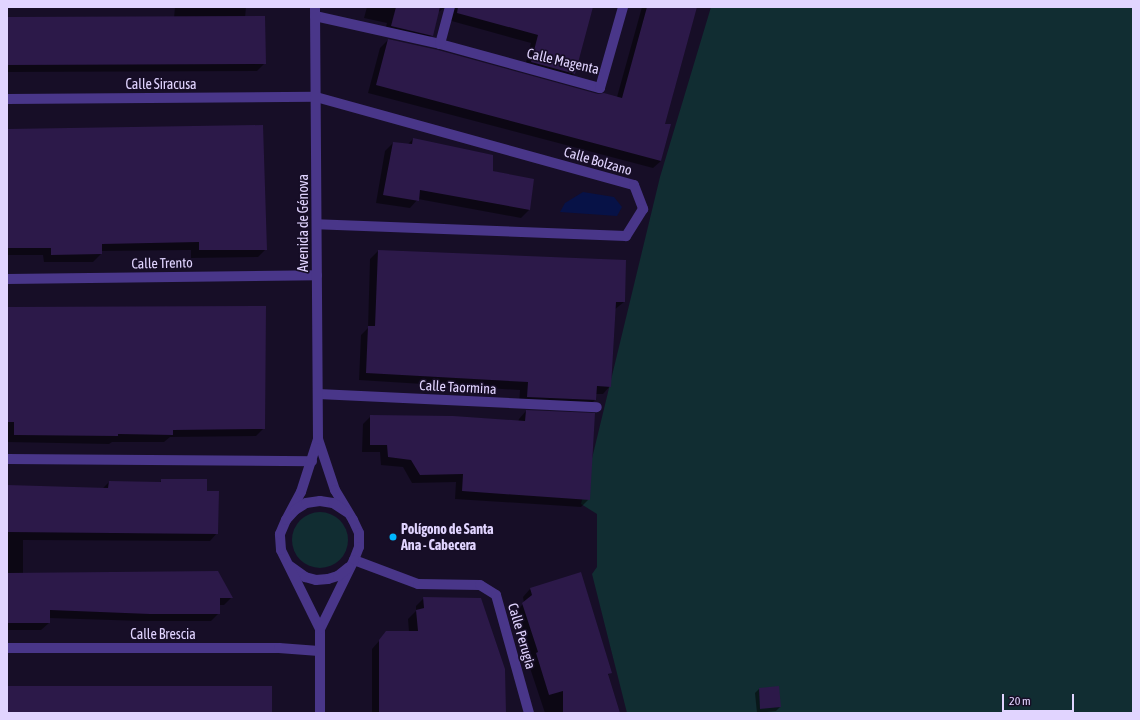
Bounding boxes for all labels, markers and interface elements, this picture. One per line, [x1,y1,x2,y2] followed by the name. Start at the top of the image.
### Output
[525,45,601,77] street label: Calle Magenta
[125,76,197,92] street label: Calle Siracusa
[562,143,634,179] street label: Calle Bolzano
[295,174,311,272] street label: Avenida de Génova
[131,254,193,272] street label: Calle Trento
[419,377,497,397] street label: Calle Taormina
[401,521,493,554] place label: Polígono de Santa Ana - Cabecera
[388,532,398,542] marker: Polígono de Santa Ana - Cabecera
[505,601,539,671] street label: Calle Perugia
[130,626,196,642] street label: Calle Brescia
[1004,686,1076,712] scale bar
[1009,694,1031,708] text: 20 m

